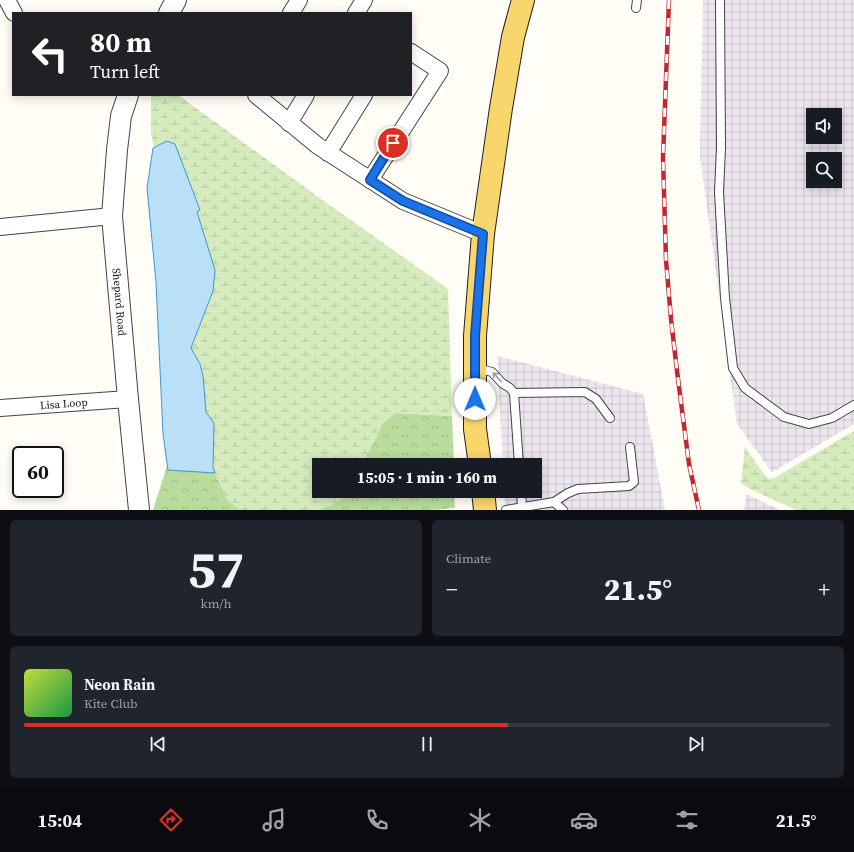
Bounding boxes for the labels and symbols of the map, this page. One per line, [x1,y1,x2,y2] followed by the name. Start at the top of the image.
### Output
[376,126,410,160] pin
[109,268,130,337] street label: Shepard Road
[492,372,502,382] one-way arrow
[454,378,496,420] position arrow
[40,395,88,413] street label: Lisa Loop
[12,446,64,498] speed limit sign: 60

